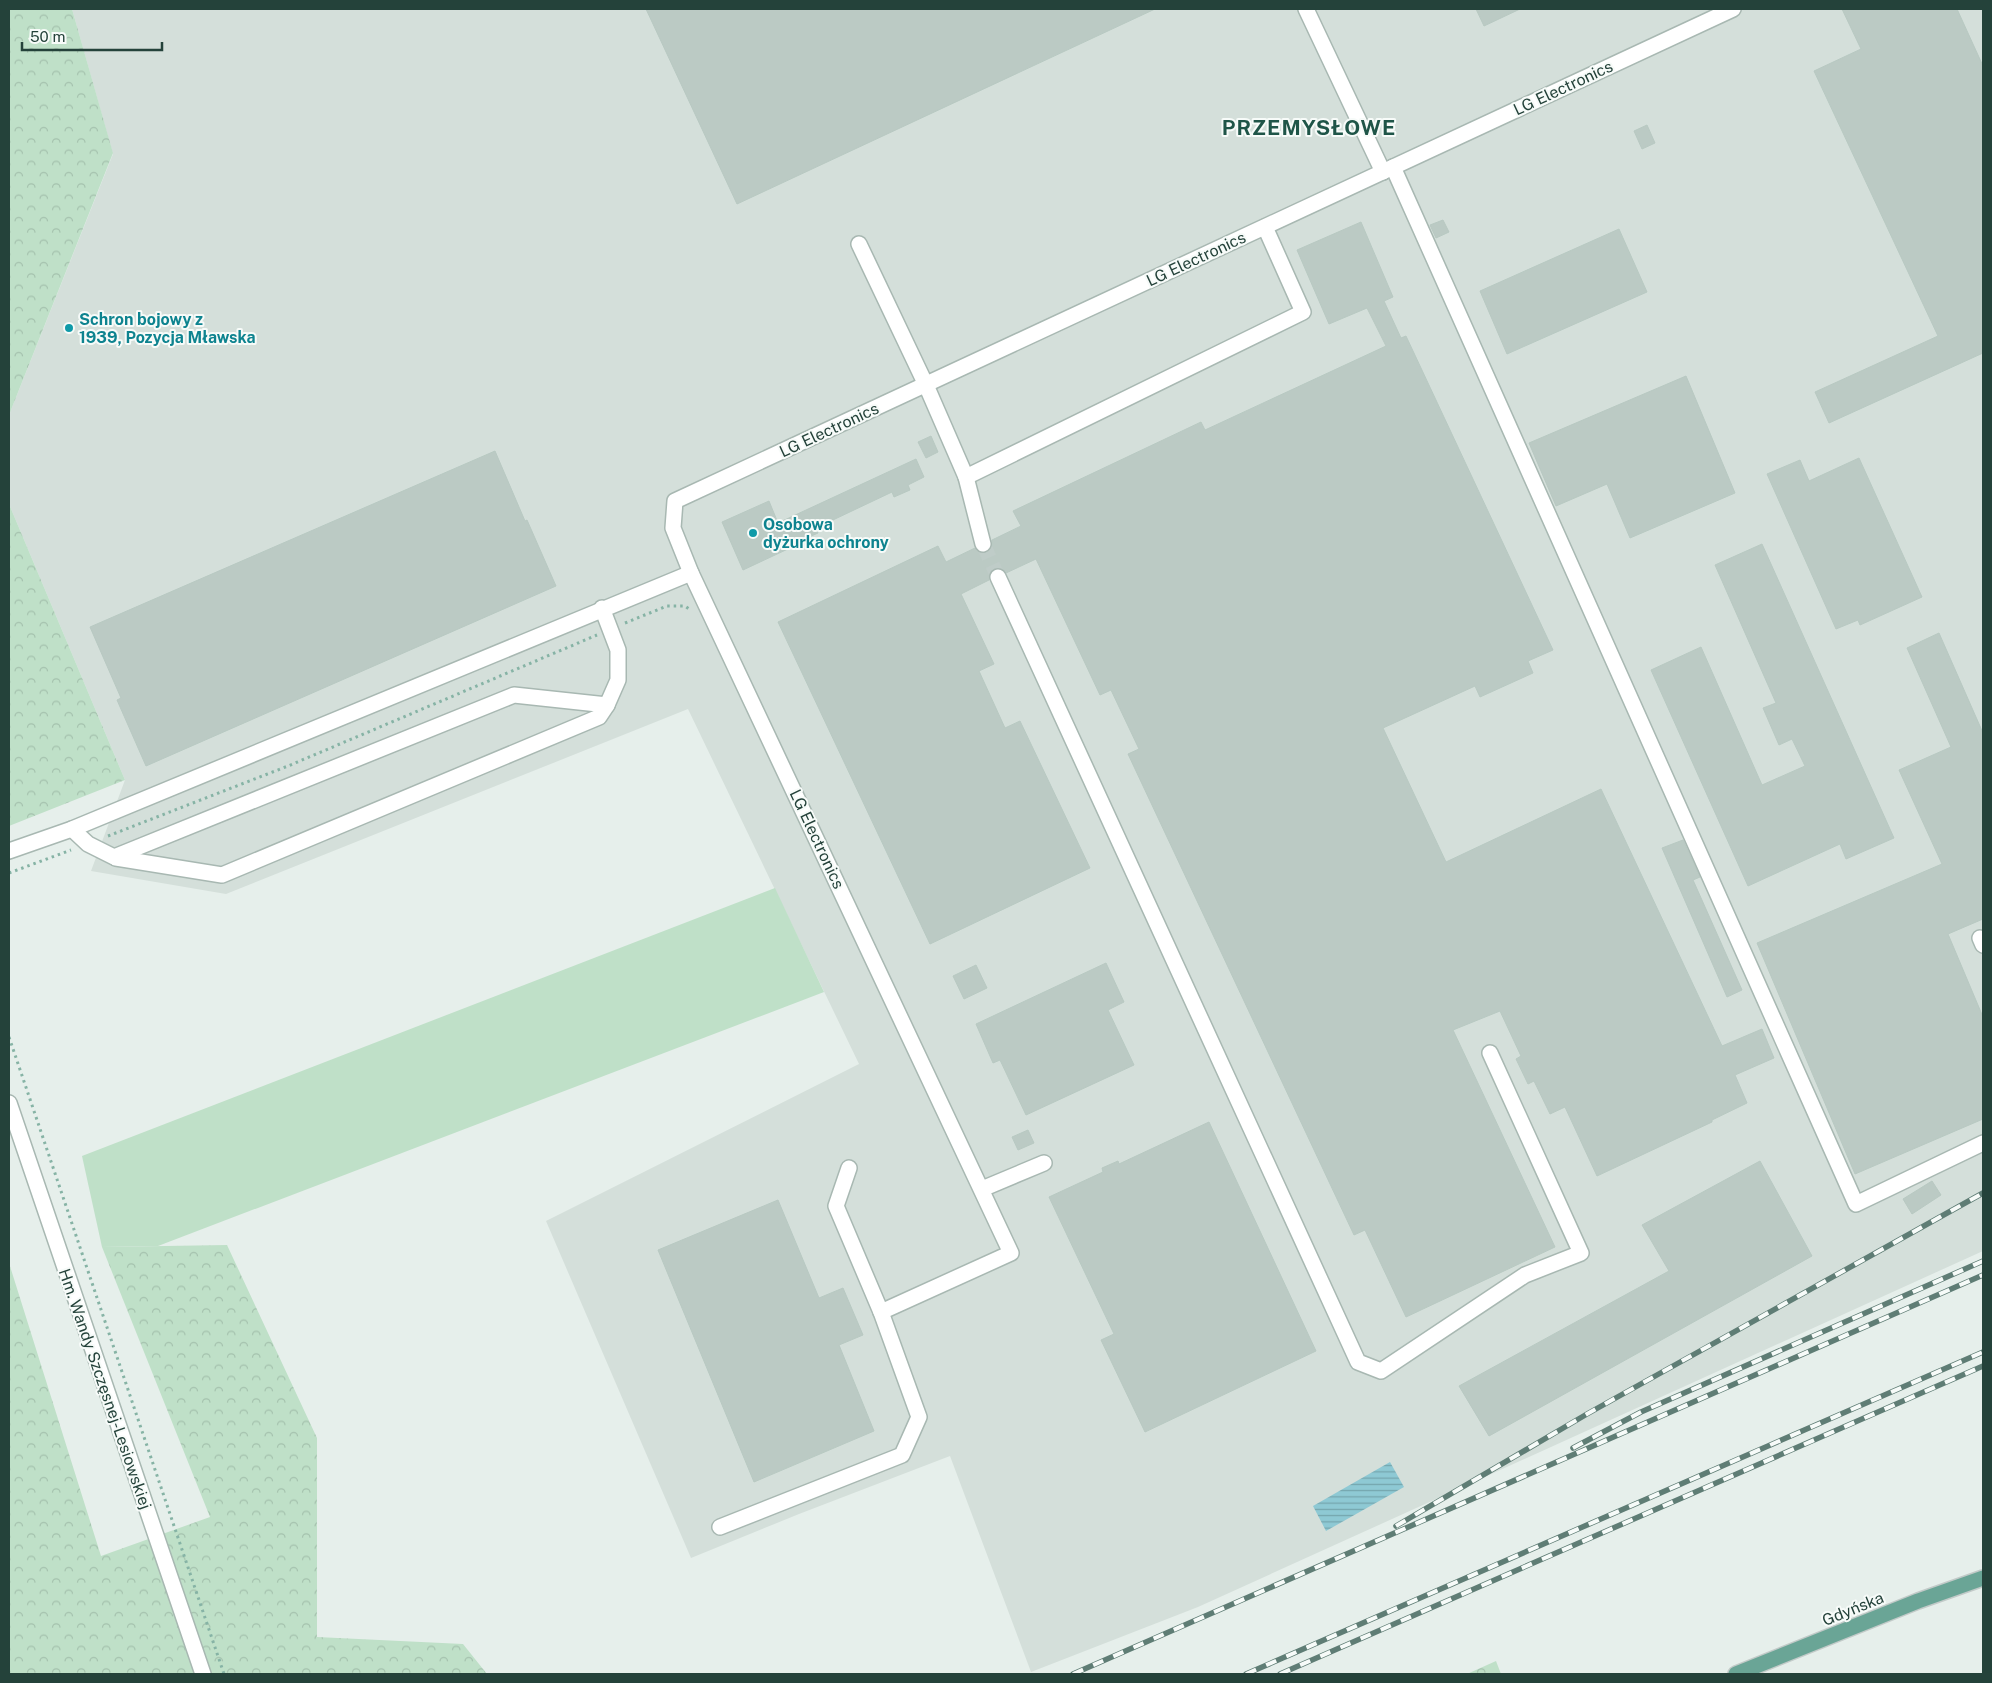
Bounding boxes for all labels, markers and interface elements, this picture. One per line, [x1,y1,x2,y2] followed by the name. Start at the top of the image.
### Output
[22,20,162,52] scale bar
[30,28,65,45] text: 50 m
[1510,57,1616,119] street label: LG Electronics
[1222,115,1396,140] district label: PRZEMYSŁOWE
[1143,228,1249,290] street label: LG Electronics
[79,310,256,347] place label: Schron bojowy z 1939, Pozycja Mławska
[63,322,75,334] marker: Schron bojowy z 1939, Pozycja Mławska
[776,399,882,461] street label: LG Electronics
[763,515,889,552] place label: Osobowa dyżurka ochrony
[747,527,759,539] marker: Osobowa dyżurka ochrony
[786,786,848,892] street label: LG Electronics
[55,1266,155,1512] street label: Hm. Wandy Szczęsnej-Lesiowskiej
[1819,1588,1887,1630] street label: Gdyńska

